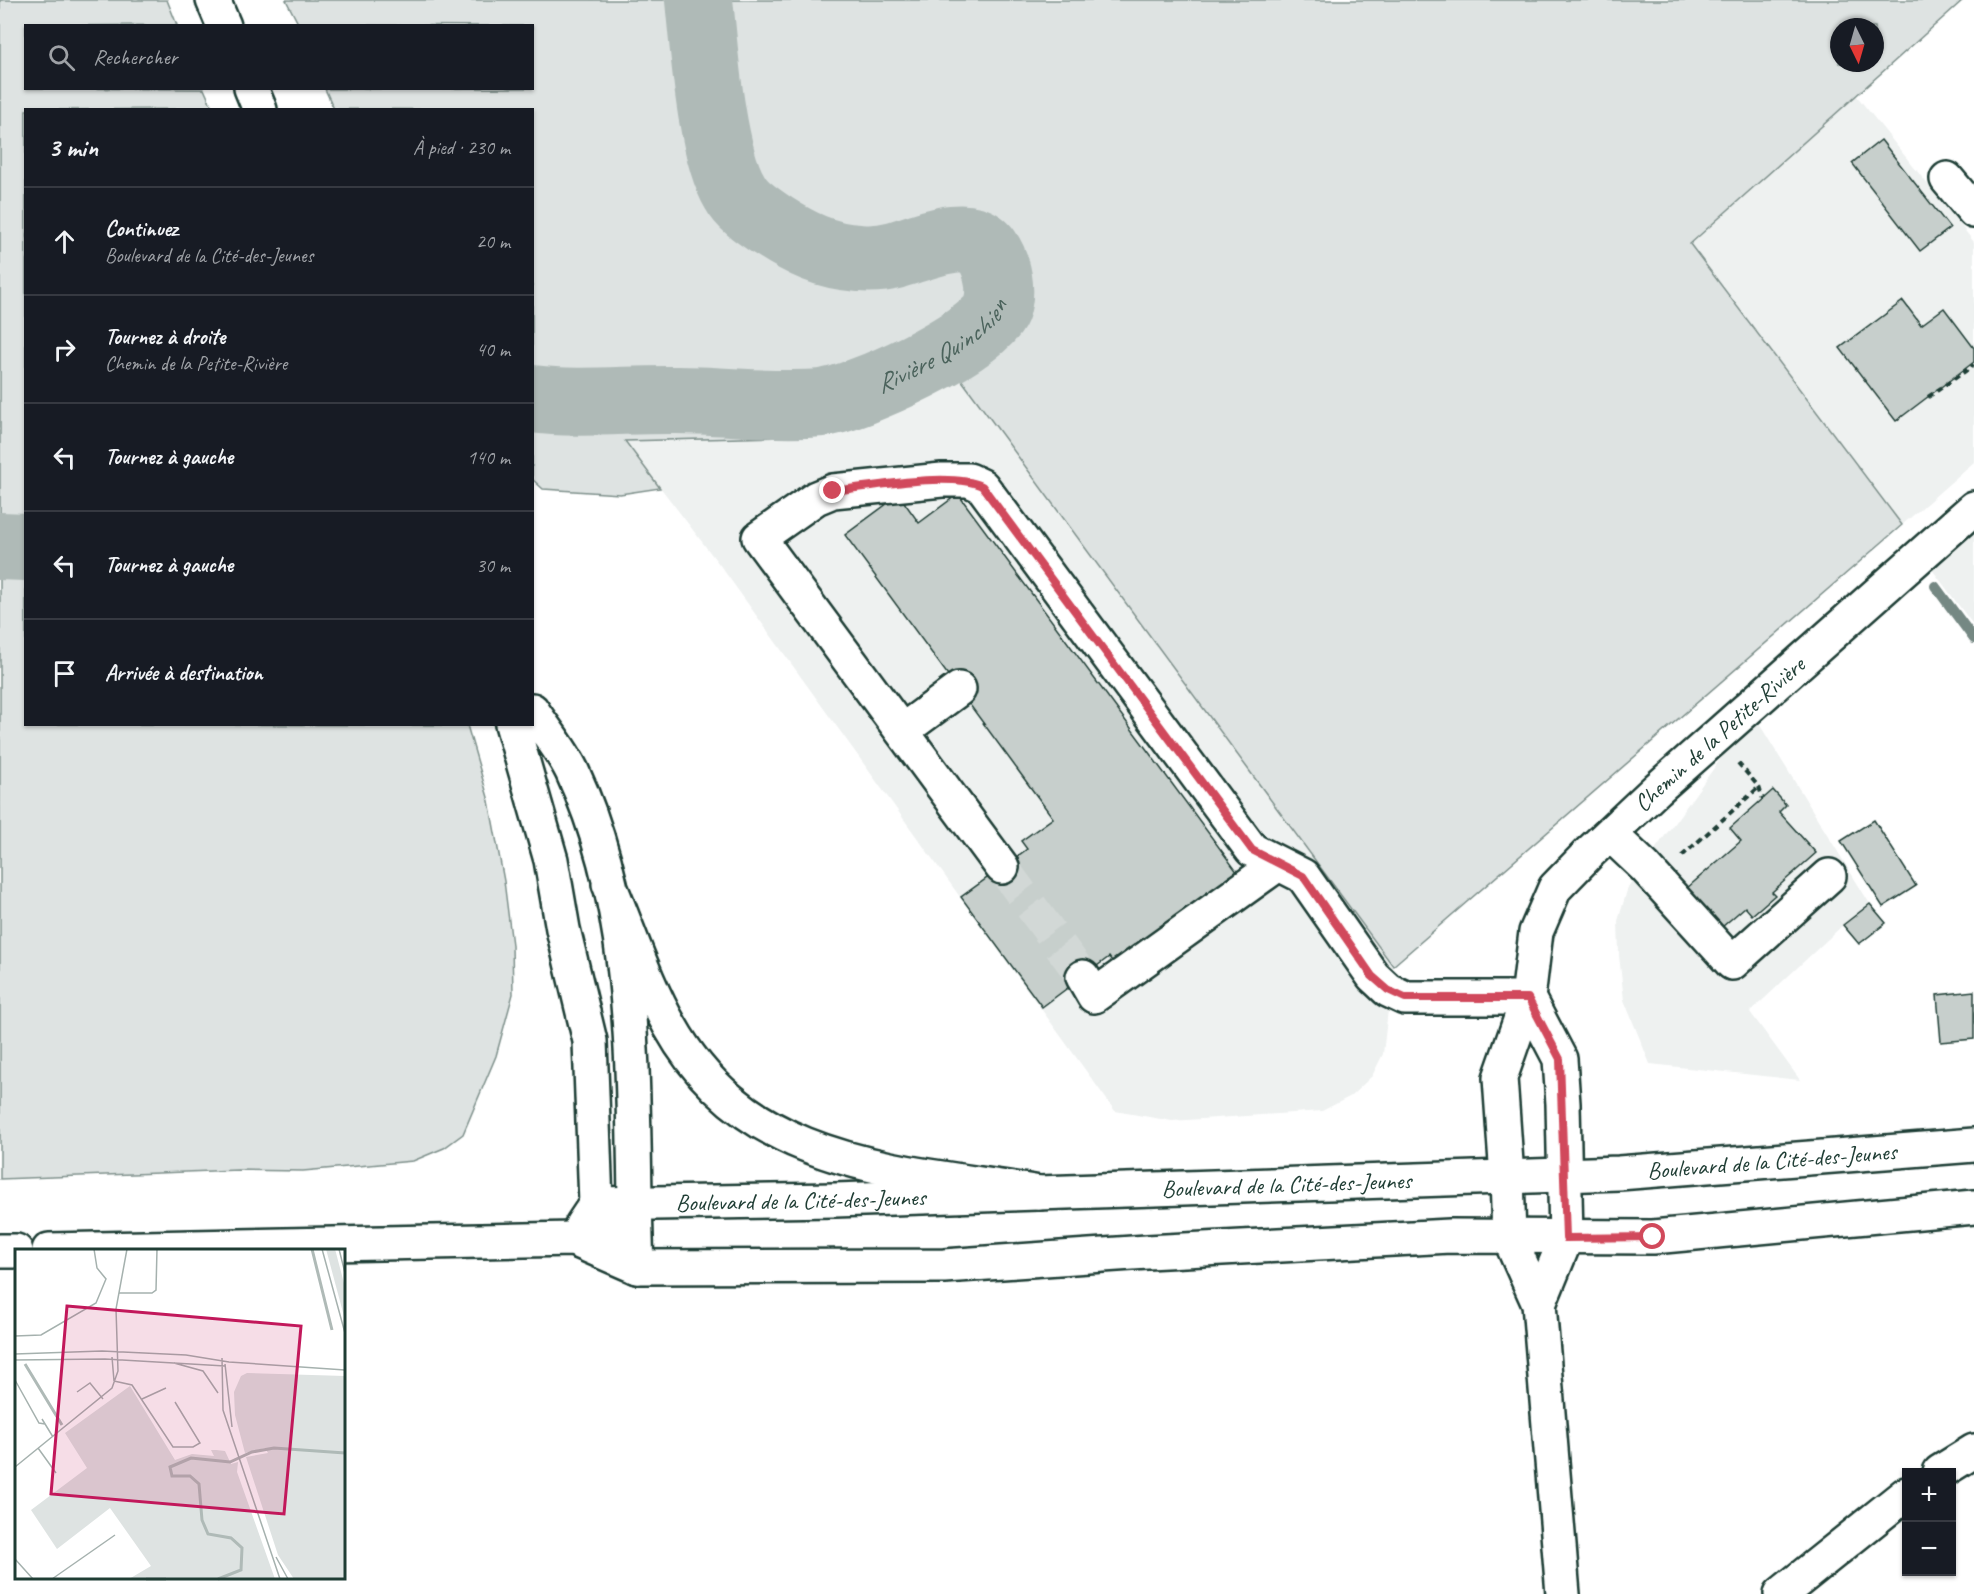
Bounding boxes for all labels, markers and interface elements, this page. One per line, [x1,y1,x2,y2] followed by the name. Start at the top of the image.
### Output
[1830,18,1884,72] north arrow
[24,24,534,90] search box
[45,41,78,74] icon: search
[93,43,177,71] text: Rechercher
[48,131,98,164] text: 3 min
[413,135,510,160] text: À pied · 230 m
[105,215,178,243] text: Continuez
[48,225,81,258] icon: ahead
[476,229,510,254] text: 20 m
[105,243,313,268] text: Boulevard de la Cité-des-Jeunes
[871,294,1015,401] water label: Rivière Quinchien
[105,323,225,351] text: Tournez à droite
[48,333,81,366] icon: right
[476,337,510,362] text: 40 m
[105,351,287,376] text: Chemin de la Petite-Rivière
[48,441,81,474] icon: left
[105,443,233,471] text: Tournez à gauche
[467,445,510,470] text: 140 m
[819,477,845,503] route end
[48,549,81,582] icon: left
[105,551,233,579] text: Tournez à gauche
[476,553,510,578] text: 30 m
[1627,649,1813,818] street label: Chemin de la Petite-Rivière
[48,657,81,690] icon: arrive
[105,659,263,687] text: Arrivée à destination
[1646,1136,1899,1186] street label: Boulevard de la Cité-des-Jeunes
[1161,1165,1414,1204] street label: Boulevard de la Cité-des-Jeunes
[675,1182,928,1218] street label: Boulevard de la Cité-des-Jeunes
[1639,1223,1665,1249] route start
[15,1249,345,1579] inset map
[1902,1468,1956,1576] map controls
[1902,1468,1956,1522] button: +
[1902,1522,1956,1576] button: −

